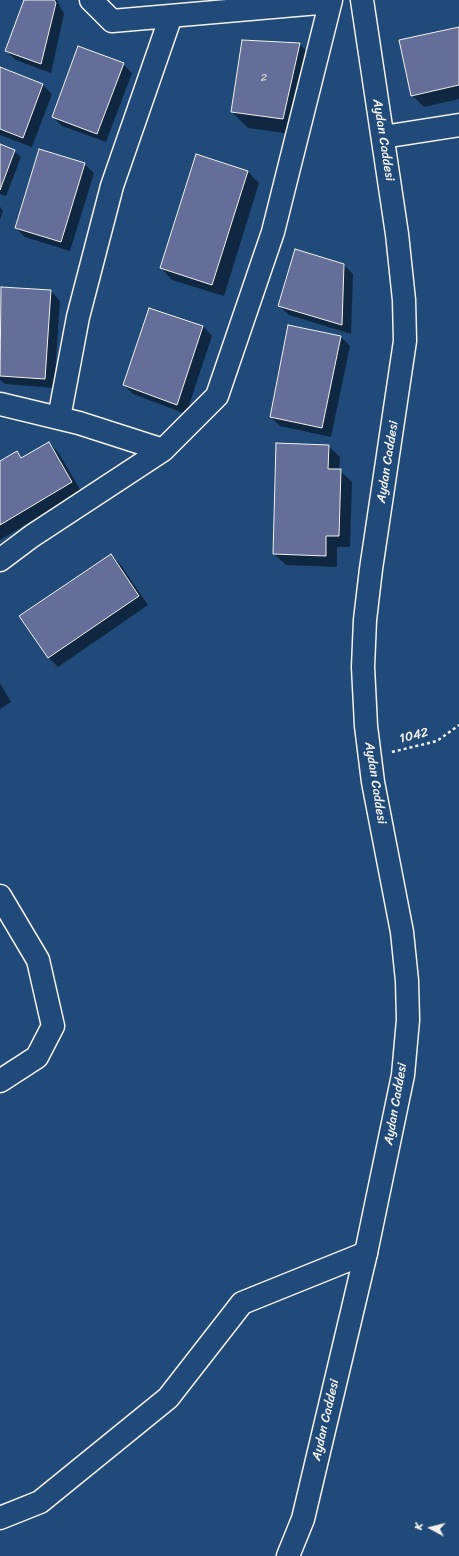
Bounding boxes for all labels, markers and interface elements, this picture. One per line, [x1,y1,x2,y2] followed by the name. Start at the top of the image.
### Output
[261,71,267,85] house number: 2
[369,98,397,182] street label: Aydan Caddesi
[374,420,402,504] street label: Aydan Caddesi
[398,725,430,747] street label: 1042
[361,741,389,825] street label: Aydan Caddesi
[381,1062,411,1146] street label: Aydan Caddesi
[309,1378,343,1462] street label: Aydan Caddesi
[411,1508,451,1548] north arrow
[409,1522,428,1531] text: K

